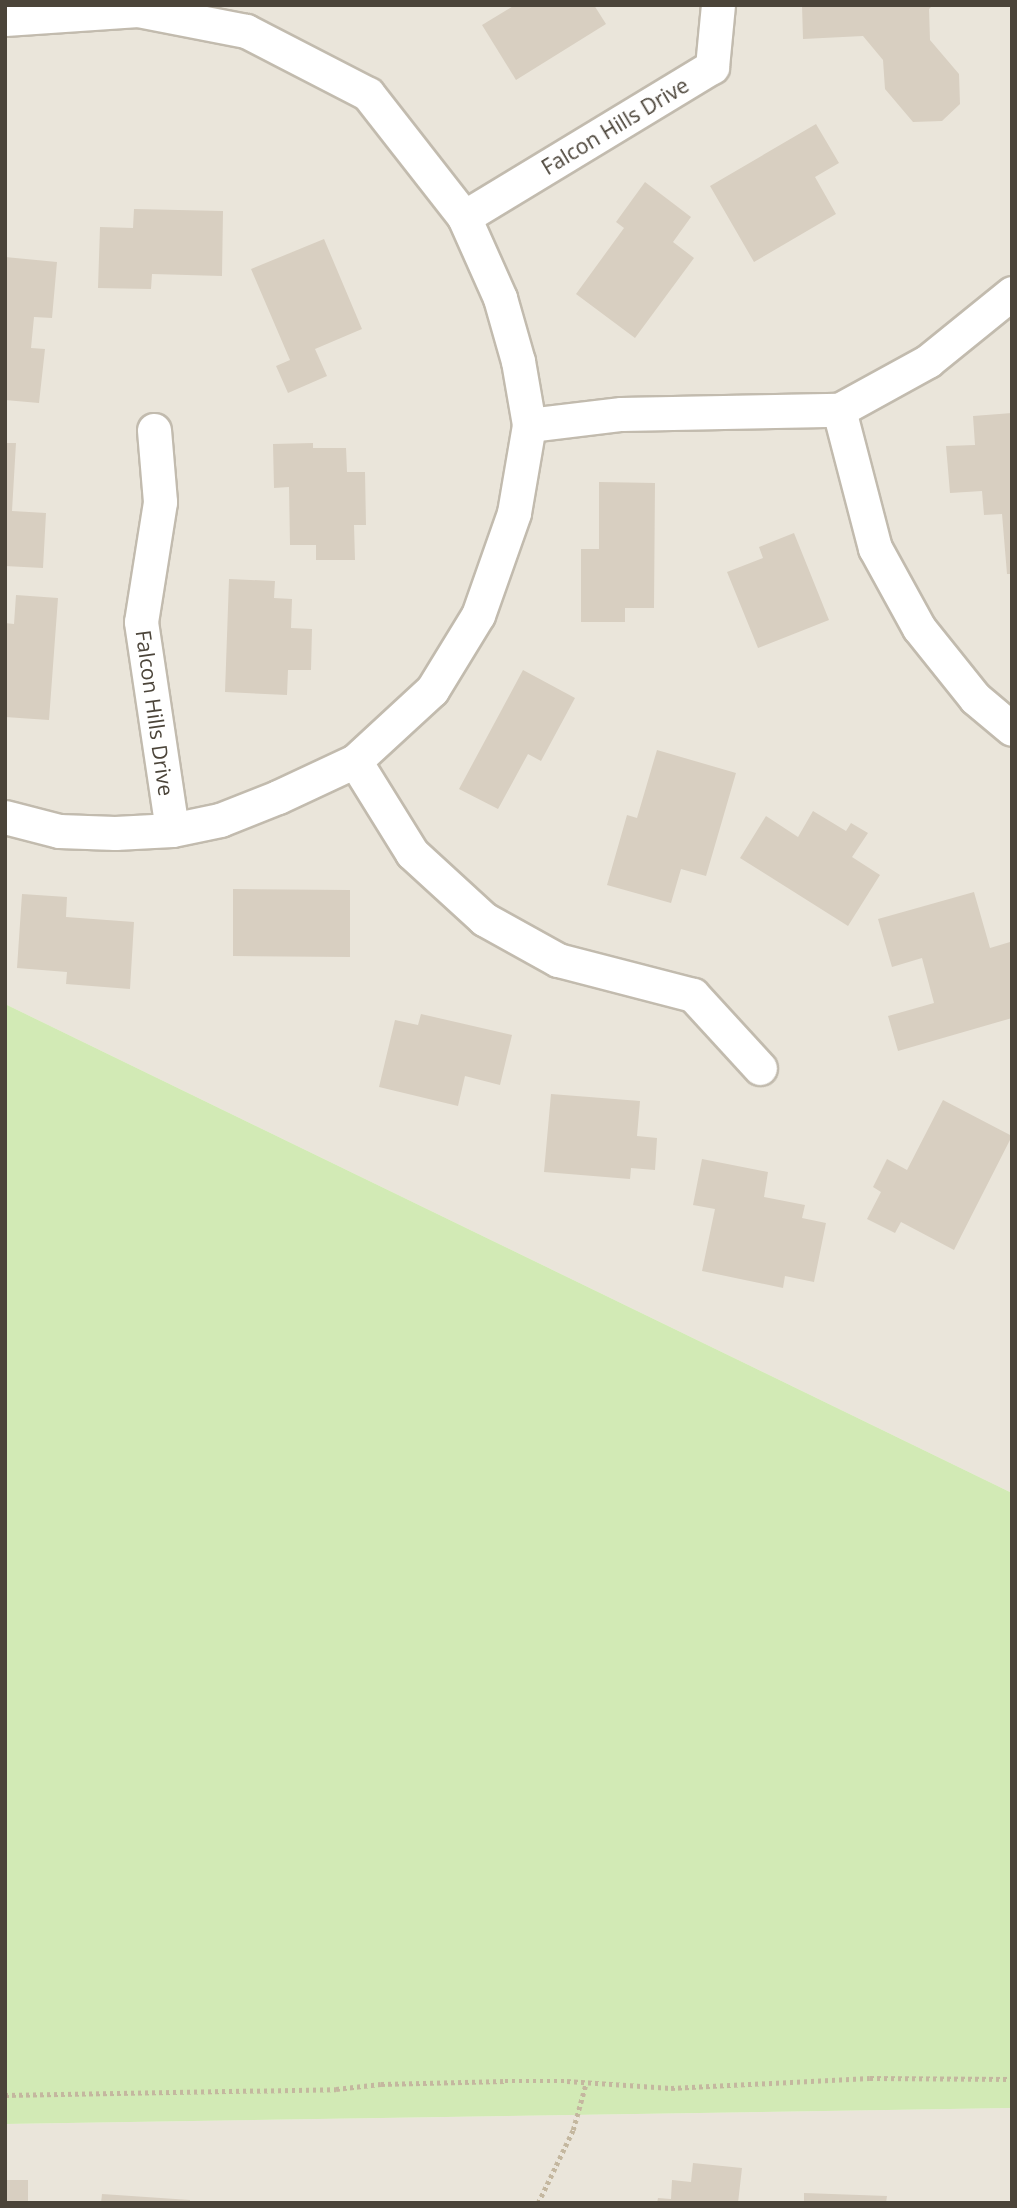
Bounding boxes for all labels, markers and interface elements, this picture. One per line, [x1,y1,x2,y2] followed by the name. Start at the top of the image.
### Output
[537,72,693,180] street label: Falcon Hills Drive
[131,629,179,797] street label: Falcon Hills Drive

